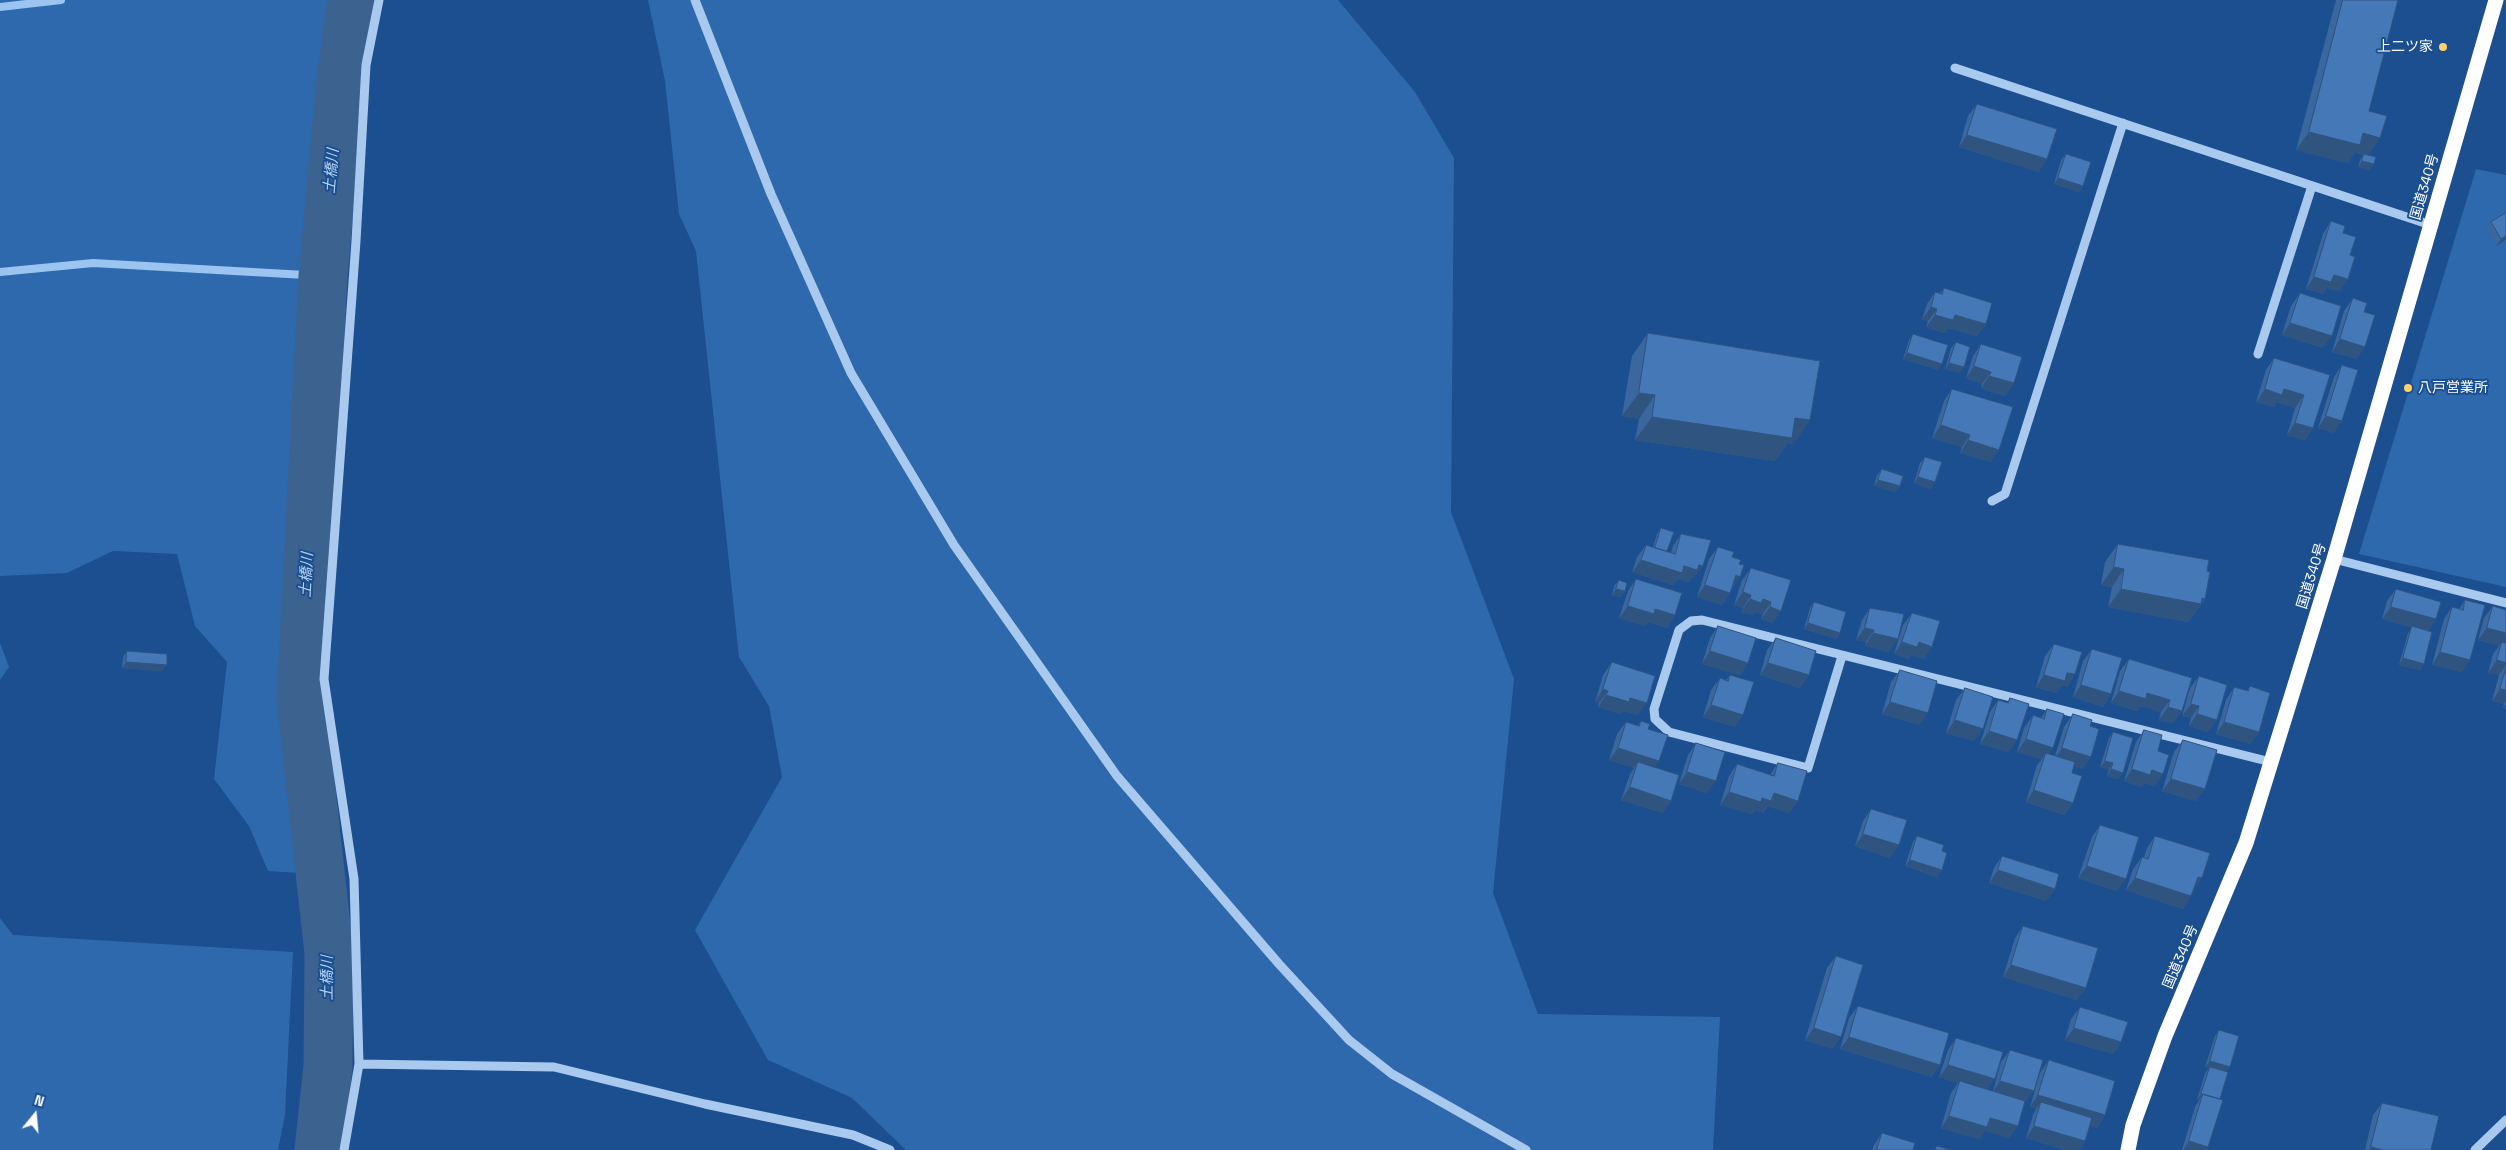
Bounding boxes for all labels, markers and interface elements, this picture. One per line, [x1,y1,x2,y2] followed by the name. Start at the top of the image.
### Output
[2377,39,2433,55] place label: 上二ツ家
[2437,41,2449,53] marker: 上二ツ家
[321,148,343,194] water label: 土橋川
[2408,152,2442,222] street label: 国道340号
[2418,380,2488,396] place label: 八戸営業所
[2402,382,2414,394] marker: 八戸営業所
[2294,541,2330,611] street label: 国道340号
[297,552,317,598] water label: 土橋川
[2160,922,2202,992] street label: 国道340号
[319,956,337,1000] water label: 土橋川
[10,1090,60,1140] north arrow
[32,1091,46,1111] text: N

